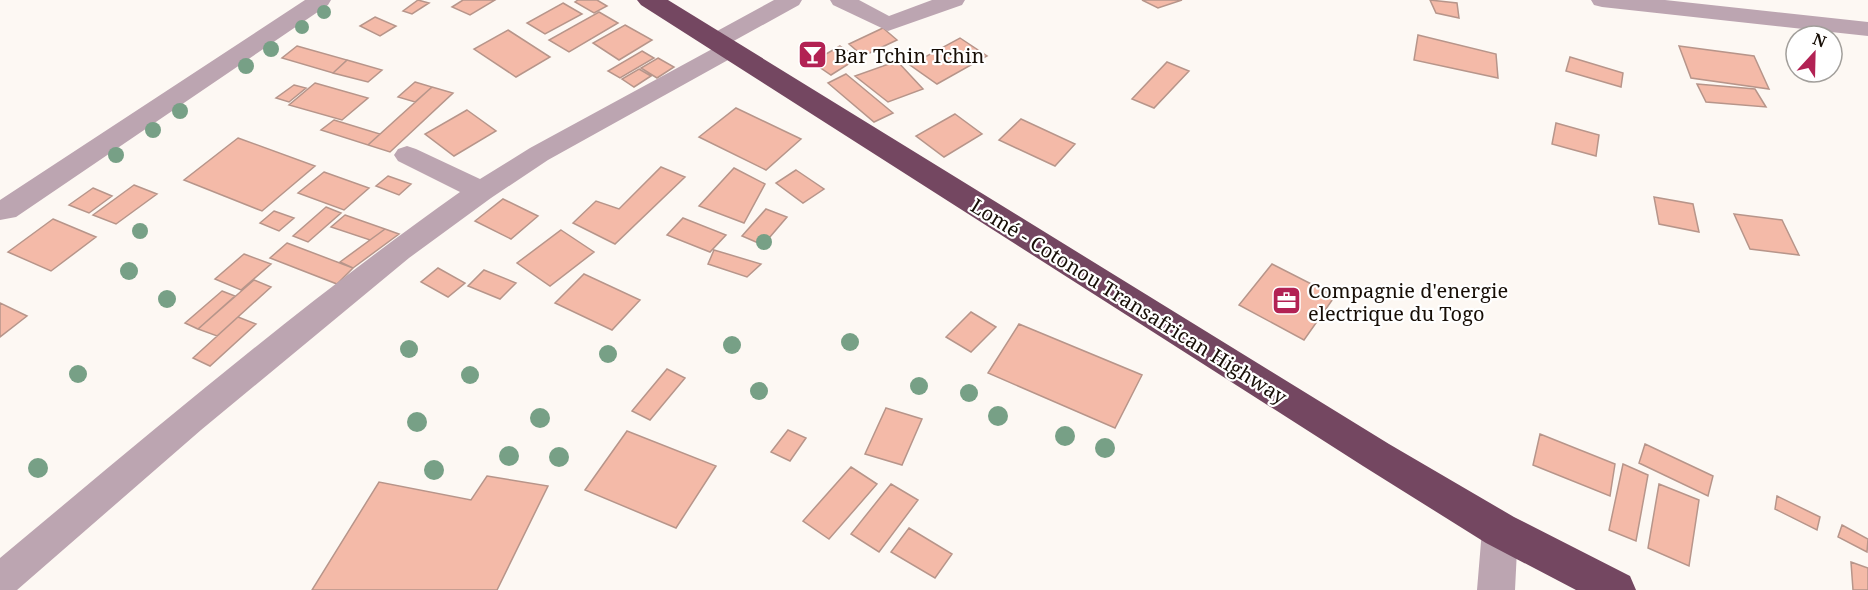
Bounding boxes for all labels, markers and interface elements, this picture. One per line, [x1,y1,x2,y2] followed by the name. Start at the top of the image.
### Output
[1784,24,1844,84] north arrow
[1810,28,1830,53] text: N
[797,39,829,71] bar icon: Bar Tchin Tchin
[834,42,984,69] place label: Bar Tchin Tchin
[966,192,1293,410] street label: Lomé - Cotonou Transafrican Highway
[1308,277,1508,327] place label: Compagnie d'energie electrique du Togo
[1271,285,1303,317] office icon: Compagnie d'energie electrique du Togo

